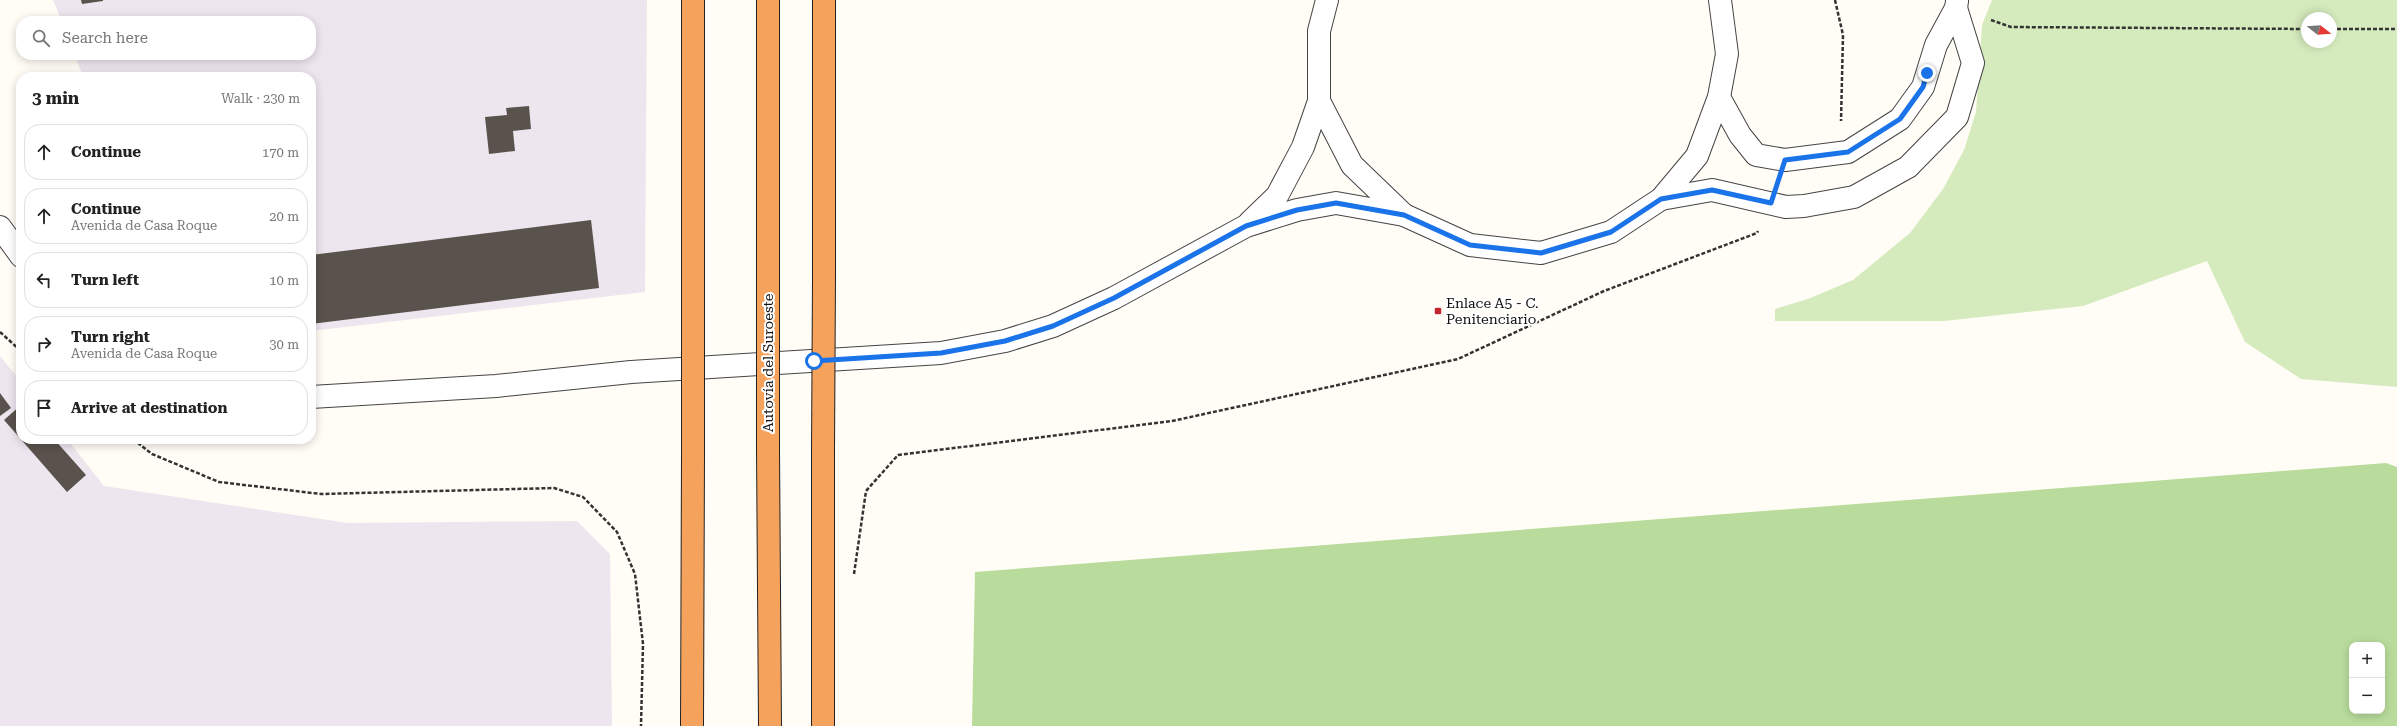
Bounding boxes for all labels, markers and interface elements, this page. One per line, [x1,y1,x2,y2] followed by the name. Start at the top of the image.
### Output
[2301,12,2337,48] north arrow
[16,16,316,60] search box
[30,27,52,49] icon: search
[62,29,148,47] text: Search here
[1918,64,1936,82] route end
[32,88,79,108] text: 3 min
[221,91,300,106] text: Walk · 230 m
[33,141,55,163] icon: ahead
[71,143,141,161] text: Continue
[262,145,299,160] text: 170 m
[71,200,141,218] text: Continue
[33,205,55,227] icon: ahead
[269,209,299,224] text: 20 m
[71,218,217,233] text: Avenida de Casa Roque
[33,269,55,291] icon: left
[71,271,139,289] text: Turn left
[269,273,299,288] text: 10 m
[760,293,776,432] street label: Autovía del Suroeste
[1446,295,1539,327] place label: Enlace A5 - C. Penitenciario
[1433,306,1443,316] marker: Enlace A5 - C. Penitenciario
[71,328,150,346] text: Turn right
[33,333,55,355] icon: right
[269,337,299,352] text: 30 m
[71,346,217,361] text: Avenida de Casa Roque
[805,352,823,370] route start
[33,397,55,419] icon: arrive
[71,399,227,417] text: Arrive at destination
[2349,642,2385,714] map controls
[2349,642,2385,678] button: +
[2349,678,2385,714] button: −

